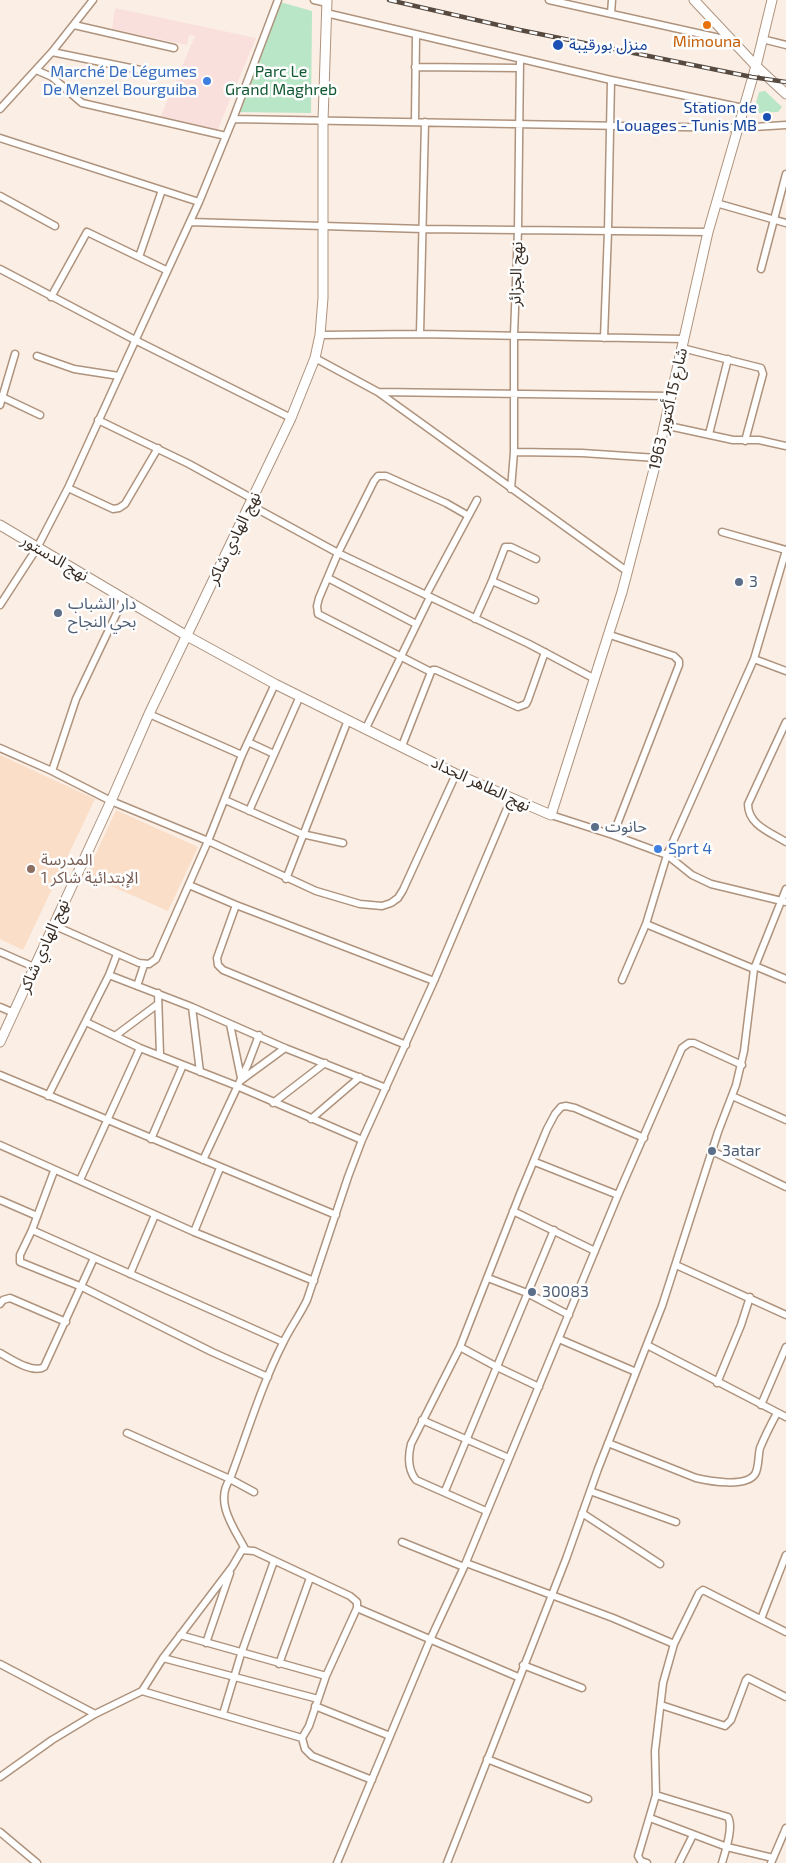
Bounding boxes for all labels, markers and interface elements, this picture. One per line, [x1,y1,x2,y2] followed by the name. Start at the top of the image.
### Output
[701,19,713,31] marker: Mimouna
[673,32,741,52] place label: Mimouna
[569,35,648,55] place label: منزل بورقيبة
[551,38,565,52] marker: منزل بورقيبة
[43,62,197,100] place label: Marché De Légumes De Menzel Bourguiba
[225,62,337,100] park label: Parc Le Grand Maghreb
[201,75,213,87] marker: Marché De Légumes De Menzel Bourguiba
[616,98,757,136] place label: Station de Louages - Tunis MB
[761,111,773,123] marker: Station de Louages - Tunis MB
[505,241,527,307] street label: نهج الجزائر
[645,346,691,472] street label: شارع 15 أكتوبر 1963
[203,489,265,587] street label: نهج الهادي شاكر
[18,531,92,585] street label: نهج الدستور
[749,572,758,592] place label: 3
[733,576,745,588] marker: 3
[68,594,136,632] place label: دار الشباب بحي النجاح
[52,607,64,619] marker: دار الشباب بحي النجاح
[428,753,534,815] street label: نهج الطاهر الحداد
[605,817,647,837] place label: حانوت
[589,821,601,833] marker: حانوت
[668,839,712,859] place label: Sprt 4
[652,843,664,855] marker: Sprt 4
[41,850,138,888] place label: المدرسة الإبتدائية شاكر 1
[25,863,37,875] marker: المدرسة الإبتدائية شاكر 1
[15,896,73,996] street label: نهج الهادي شاكر
[722,1141,761,1161] place label: 3atar
[706,1145,718,1157] marker: 3atar
[542,1282,589,1302] place label: 30083
[526,1286,538,1298] marker: 30083

